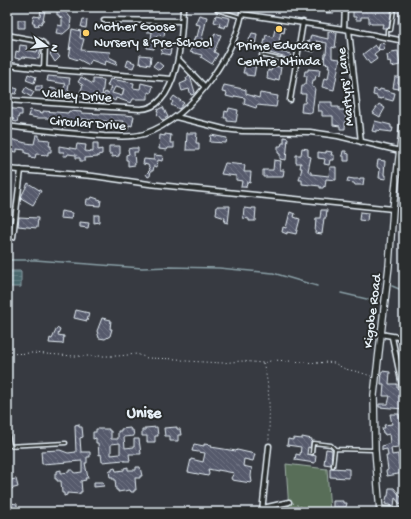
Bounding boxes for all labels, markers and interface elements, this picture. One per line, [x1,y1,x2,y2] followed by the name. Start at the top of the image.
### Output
[94,19,213,52] place label: Mother Goose Nursery & Pre-School
[274,24,284,34] marker: Prime Educare Centre Ntinda
[26,26,66,66] north arrow
[81,28,91,38] marker: Mother Goose Nursery & Pre-School
[236,38,322,71] place label: Prime Educare Centre Ntinda
[47,43,60,53] text: N
[334,46,359,127] street label: Martyrs' Lane
[40,86,113,107] street label: Valley Drive
[49,113,127,136] street label: Circular Drive
[361,272,387,349] street label: Kigobe Road
[127,405,162,424] district label: Unise

